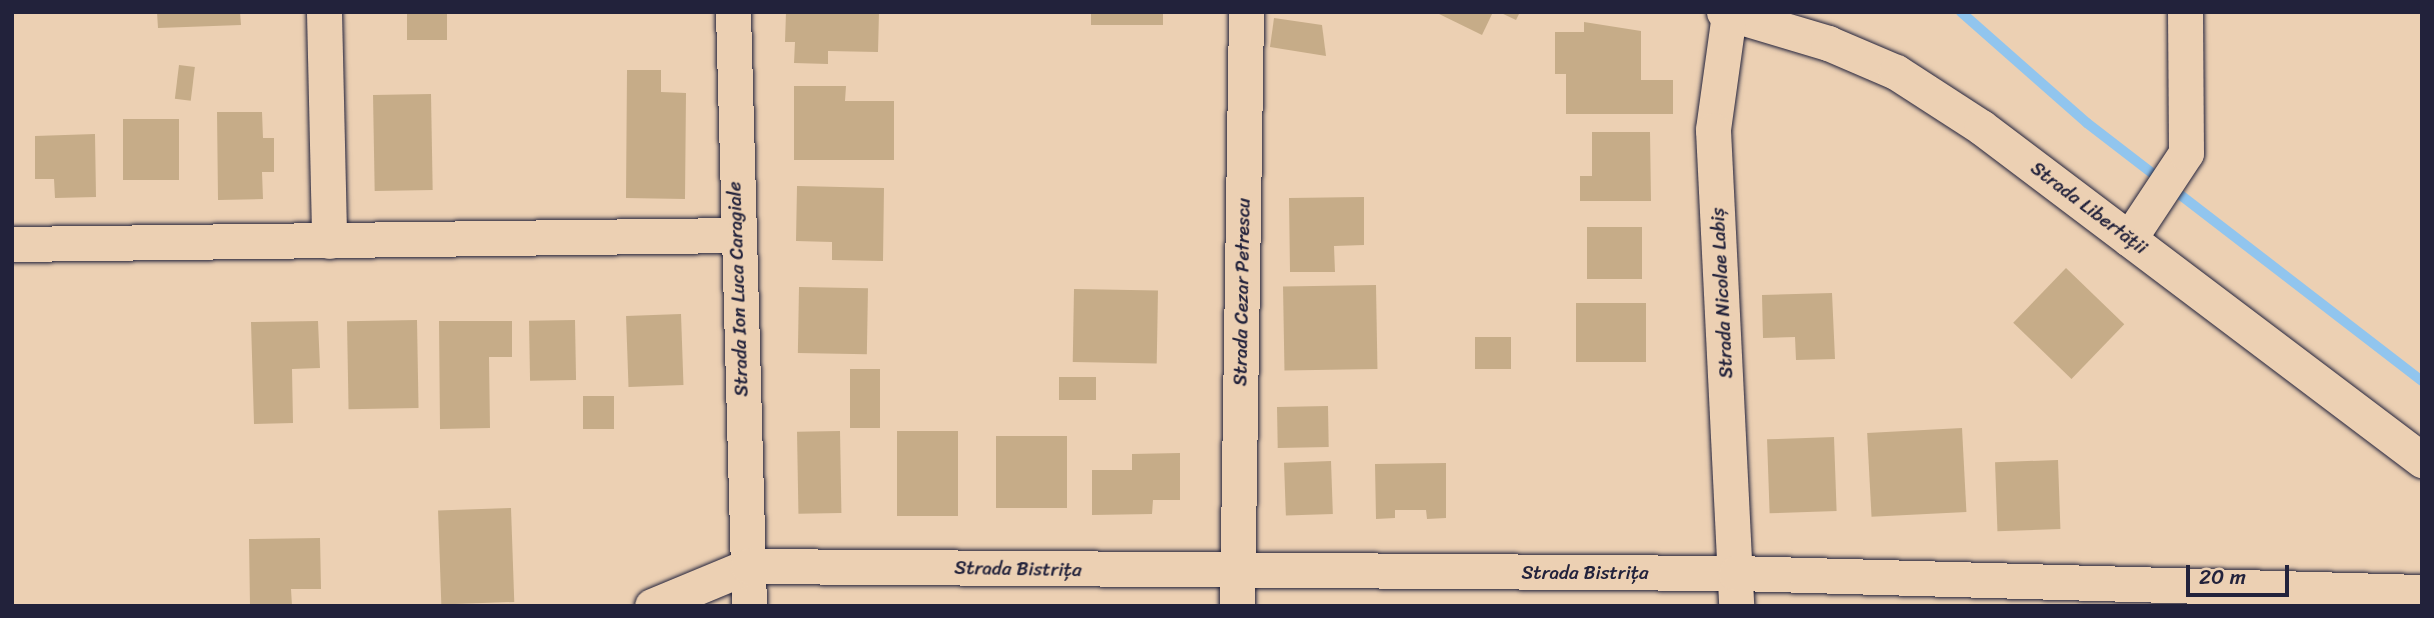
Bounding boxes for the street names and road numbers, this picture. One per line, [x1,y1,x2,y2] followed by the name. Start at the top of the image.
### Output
[2026,157,2152,259] street label: Strada Libertății
[723,181,753,397] street label: Strada Ion Luca Caragiale
[1229,197,1255,387] street label: Strada Cezar Petrescu
[1706,207,1738,379] street label: Strada Nicolae Labiș
[954,556,1082,582] street label: Strada Bistrița
[1521,562,1649,584] street label: Strada Bistrița

